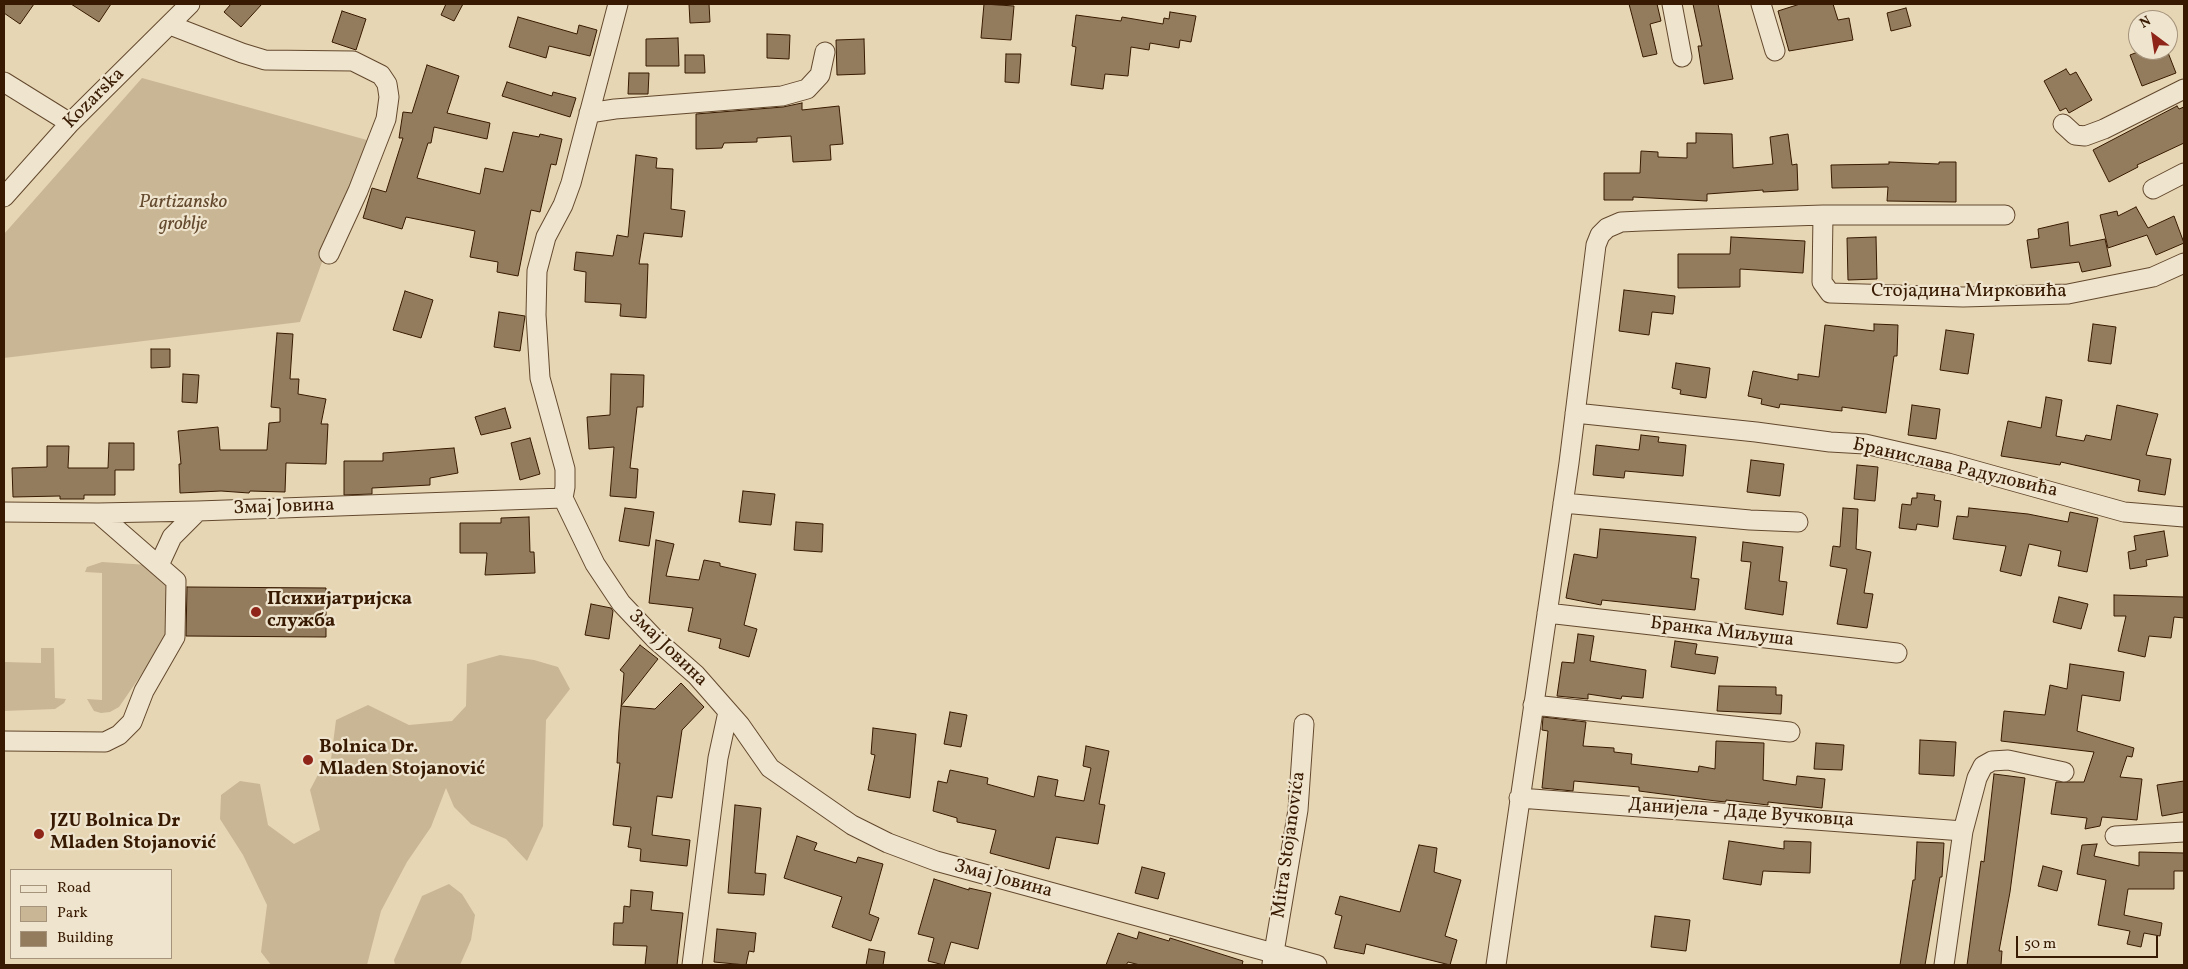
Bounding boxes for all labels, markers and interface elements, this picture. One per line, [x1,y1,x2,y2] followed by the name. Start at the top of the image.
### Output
[2128,10,2178,60] north arrow
[2136,12,2155,33] text: N
[60,64,130,134] street label: Kozarska
[139,193,227,237] park label: Partizansko groblje
[1871,282,2067,304] street label: Стојадина Мирковића
[1850,434,2060,504] street label: Бранислава Радуловића
[233,495,335,521] street label: Змај Јовина
[267,590,412,634] place label: Психијатријска служба
[249,605,263,619] marker: Психијатријска служба
[623,606,711,692] street label: Змај Јовина
[1649,613,1795,653] street label: Бранка Миљуша
[319,738,485,782] place label: Bolnica Dr. Mladen Stojanović
[301,753,315,767] marker: Bolnica Dr. Mladen Stojanović
[1268,770,1312,920] street label: Mitra Stojanovića
[1627,795,1855,833] street label: Данијела - Даде Вучковца
[50,812,216,856] place label: JZU Bolnica Dr Mladen Stojanović
[32,827,46,841] marker: JZU Bolnica Dr Mladen Stojanović
[951,856,1055,904] street label: Змај Јовина
[10,869,172,959] legend
[57,878,91,899] text: Road
[57,903,88,924] text: Park
[2018,926,2160,958] scale bar
[57,928,113,949] text: Building
[2024,934,2056,955] text: 50 m

